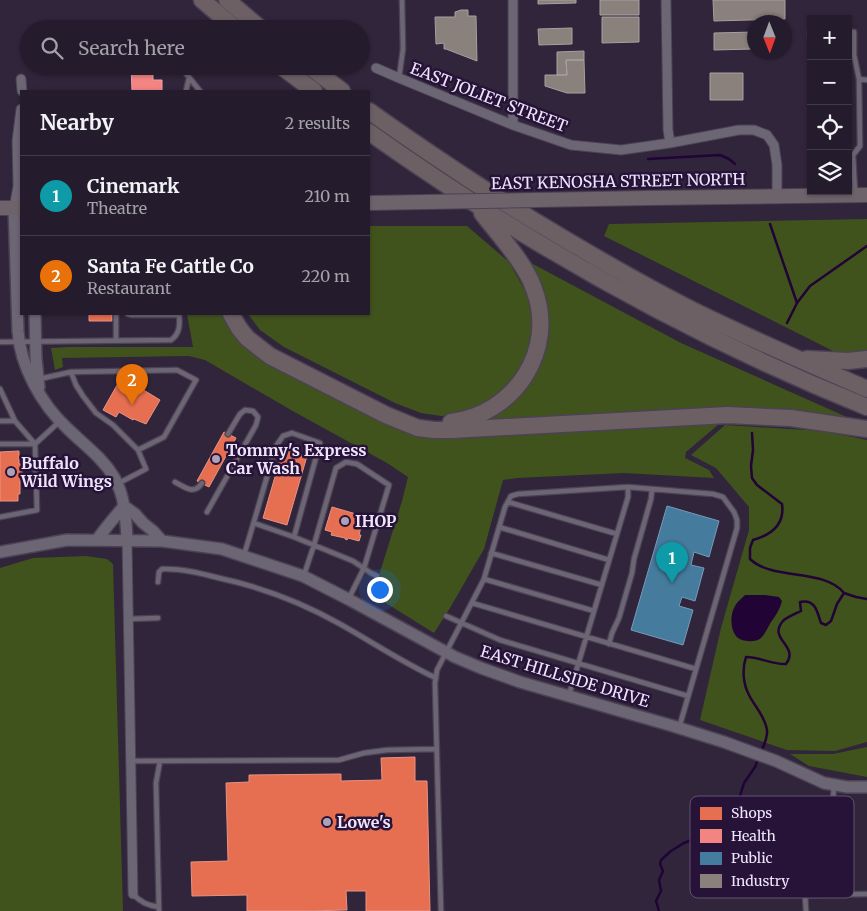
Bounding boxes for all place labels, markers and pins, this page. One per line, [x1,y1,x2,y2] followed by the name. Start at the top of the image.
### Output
[116,364,148,405] pin: 2
[226,440,367,478] place label: Tommy's Express Car Wash
[20,453,112,491] place label: Buffalo Wild Wings
[210,453,222,465] marker: Tommy's Express Car Wash
[5,466,17,478] marker: Buffalo Wild Wings
[355,511,397,531] place label: IHOP
[339,515,351,527] marker: IHOP
[656,542,688,583] pin: 1
[337,812,391,832] place label: Lowe's
[321,816,333,828] marker: Lowe's

